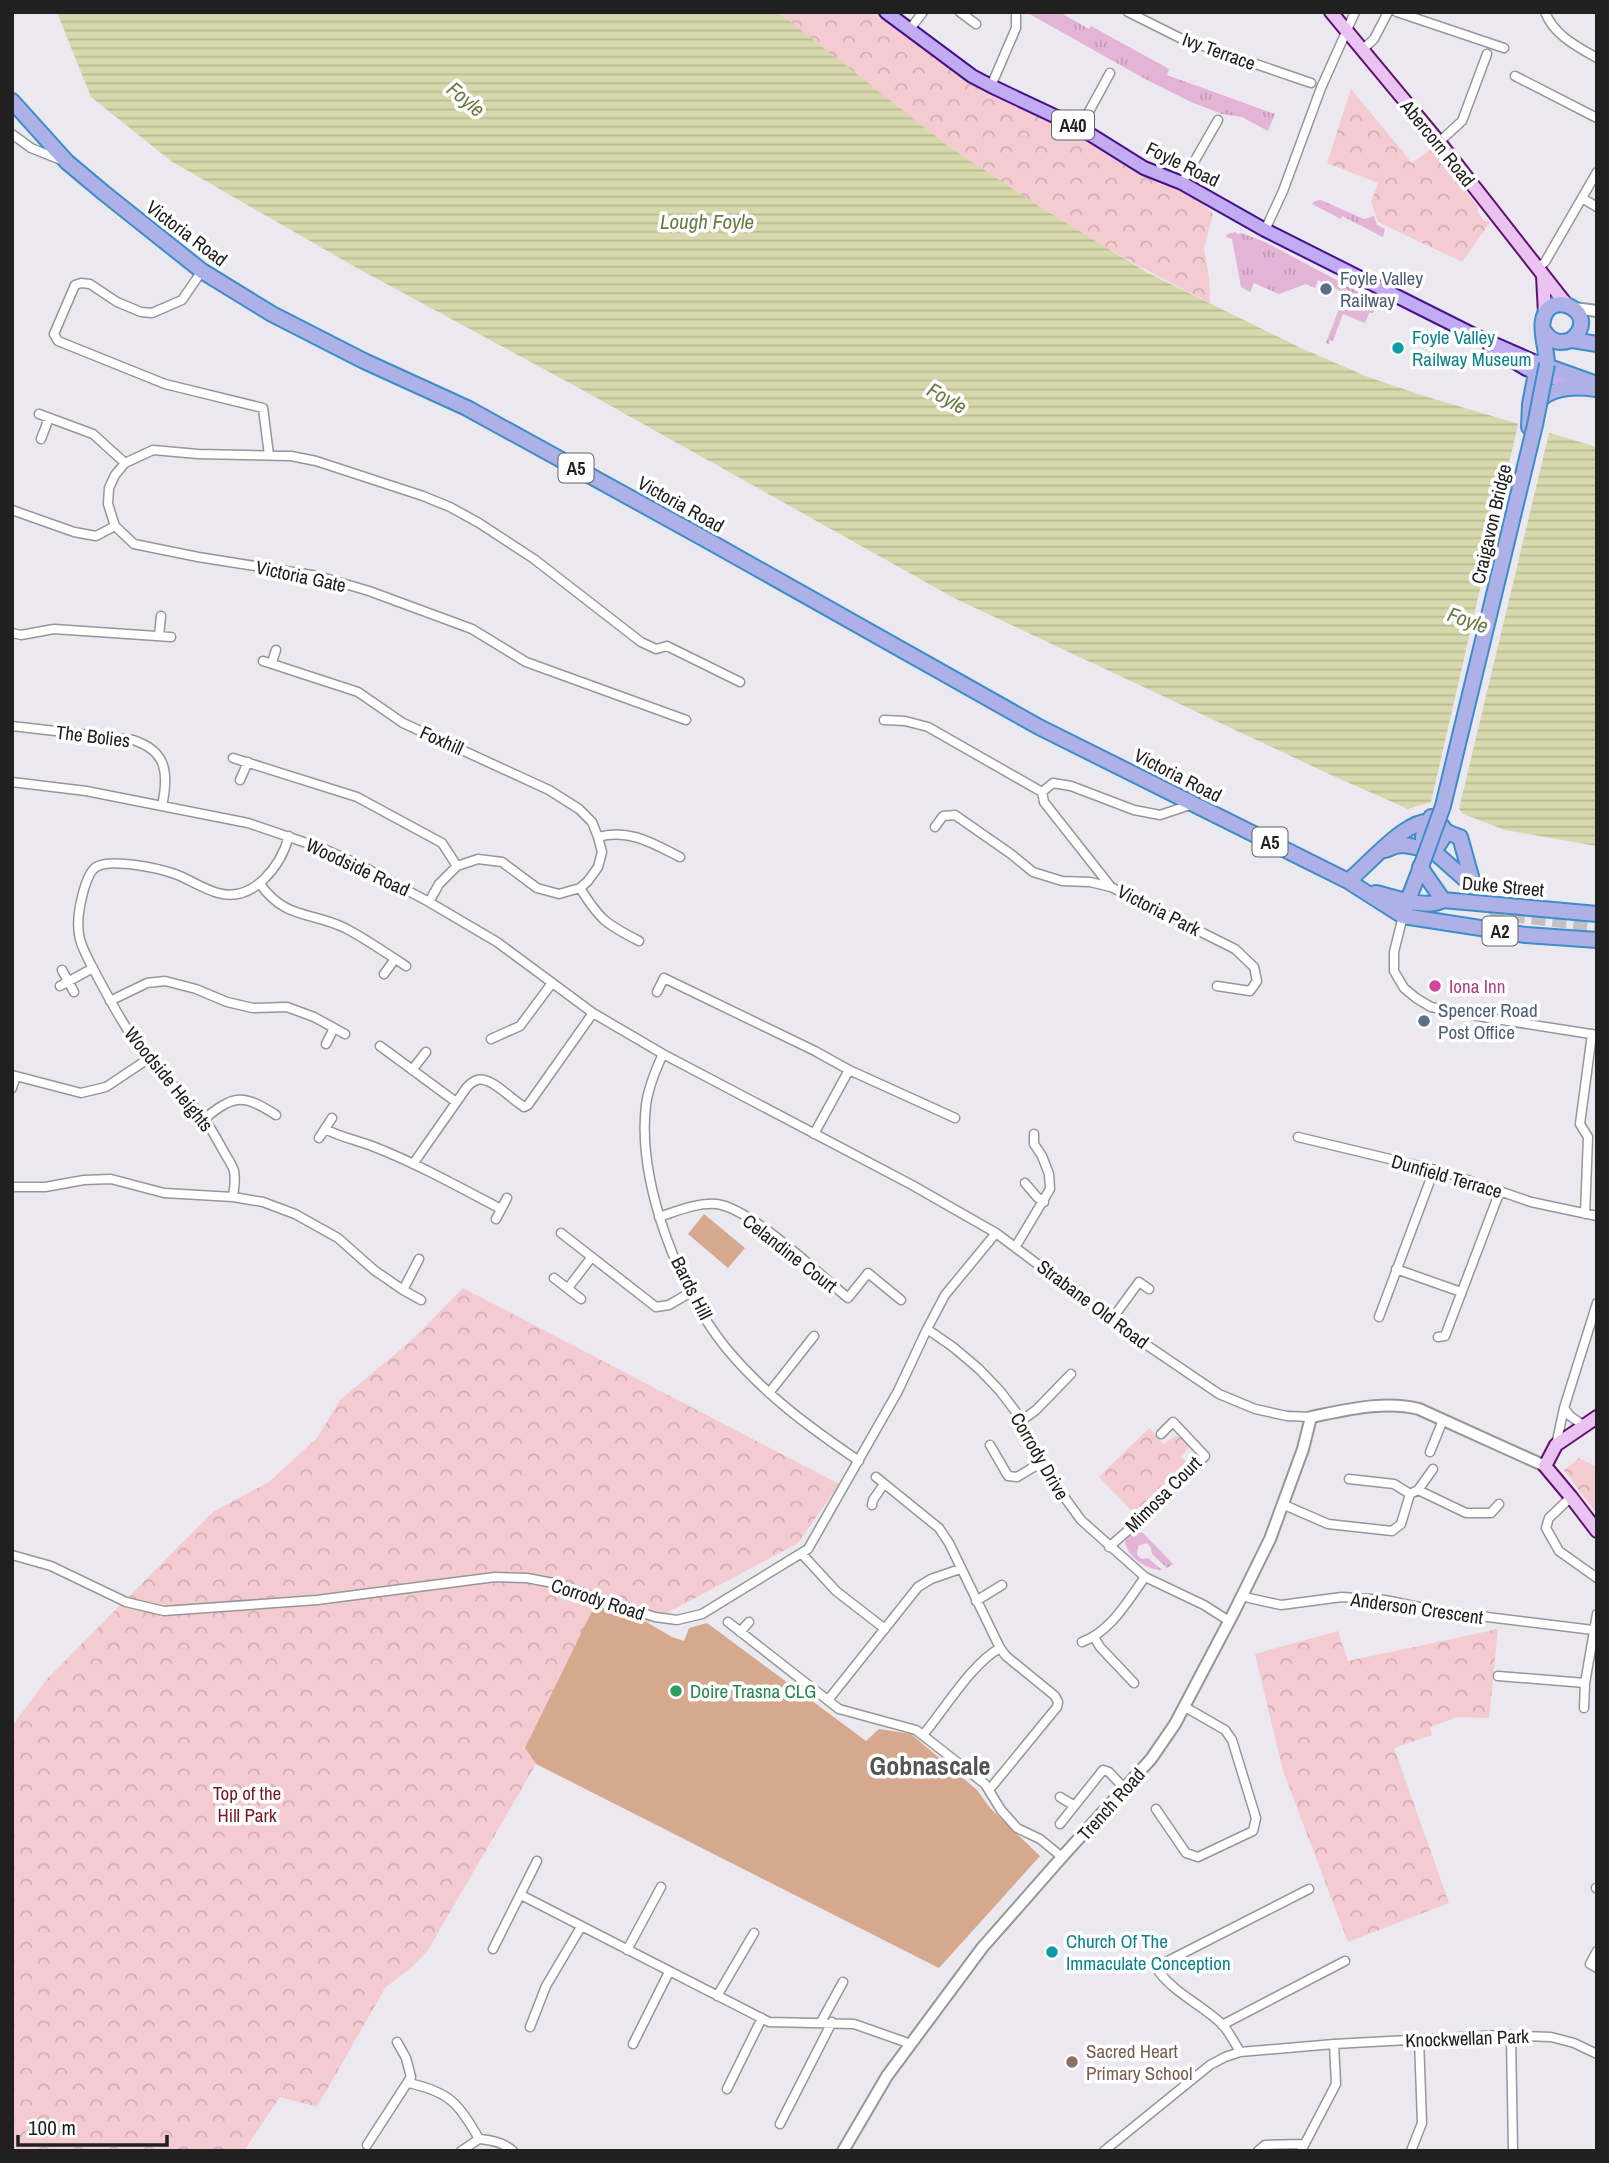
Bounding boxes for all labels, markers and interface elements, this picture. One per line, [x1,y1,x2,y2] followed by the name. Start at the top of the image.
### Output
[1179,26,1259,76] street label: Ivy Terrace
[441,75,491,123] water label: Foyle
[1394,93,1481,192] street label: Abercorn Road
[1052,110,1094,140] road number: A40
[1142,135,1224,193] street label: Foyle Road
[141,194,233,272] street label: Victoria Road
[660,207,754,236] water label: Lough Foyle
[1340,265,1423,313] place label: Foyle Valley Railway
[1318,281,1334,297] marker: Foyle Valley Railway
[1412,324,1531,372] place label: Foyle Valley Railway Museum
[1390,340,1406,356] marker: Foyle Valley Railway Museum
[922,375,972,421] water label: Foyle
[558,454,594,482] road number: A5
[1465,462,1517,586] street label: Craigavon Bridge
[633,470,729,538] street label: Victoria Road
[254,554,348,598] street label: Victoria Gate
[1444,600,1492,640] water label: Foyle
[54,719,132,753] street label: The Bolies
[416,719,468,761] street label: Foxhill
[1130,742,1226,808] street label: Victoria Road
[1252,828,1288,856] road number: A5
[302,832,414,902] street label: Woodside Road
[1461,869,1546,903] street label: Duke Street
[1113,878,1205,942] street label: Victoria Park
[1482,916,1518,946] road number: A2
[1449,973,1505,999] place label: Iona Inn
[1427,978,1443,994] marker: Iona Inn
[1438,997,1538,1045] place label: Spencer Road Post Office
[1416,1013,1432,1029] marker: Spencer Road Post Office
[119,1021,219,1137] street label: Woodside Heights
[1389,1148,1505,1204] street label: Dunfield Terrace
[737,1208,843,1299] street label: Celandine Court
[665,1252,719,1324] street label: Bards Hill
[1032,1253,1154,1355] street label: Strabane Old Road
[1004,1408,1076,1504] street label: Corrody Drive
[1119,1450,1207,1538] street label: Mimosa Court
[548,1572,648,1626] street label: Corrody Road
[1348,1586,1485,1630] street label: Anderson Crescent
[690,1678,816,1704] place label: Doire Trasna CLG
[668,1683,684,1699] marker: Doire Trasna CLG
[870,1748,990,1783] district label: Gobnascale
[1071,1762,1151,1846] street label: Trench Road
[213,1780,281,1828] park label: Top of the Hill Park
[1066,1928,1231,1976] place label: Church Of The Immaculate Conception
[1044,1944,1060,1960] marker: Church Of The Immaculate Conception
[1405,2023,1530,2053] street label: Knockwellan Park
[1086,2038,1193,2086] place label: Sacred Heart Primary School
[1064,2054,1080,2070] marker: Sacred Heart Primary School
[18,2104,166,2148] scale bar
[28,2113,76,2142] text: 100 m

